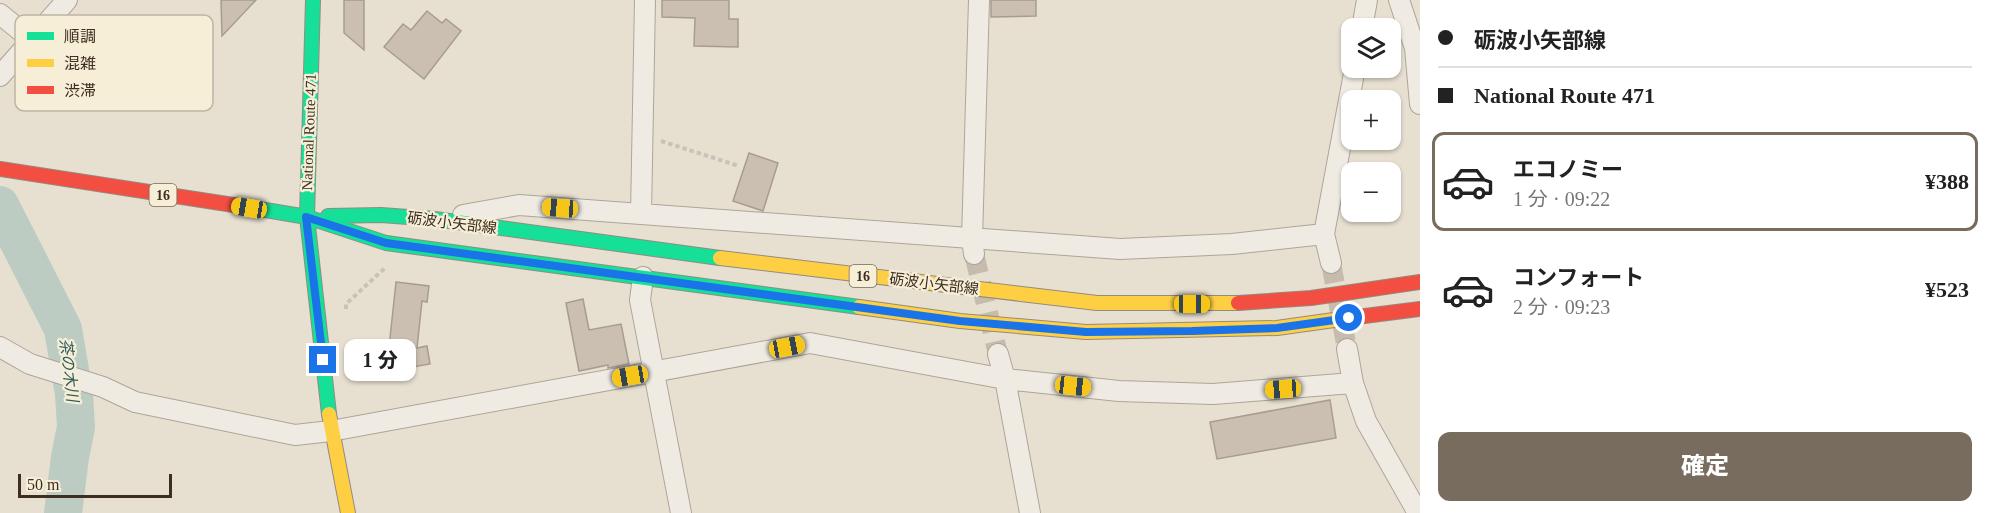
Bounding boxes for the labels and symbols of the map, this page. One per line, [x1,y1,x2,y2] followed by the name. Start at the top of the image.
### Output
[15,15,213,111] legend
[64,28,96,45] text: 順調
[64,55,96,72] text: 混雑
[299,73,319,191] street label: National Route 471
[64,82,96,99] text: 渋滞
[150,184,176,206] road number: 16
[230,196,268,220] car
[541,198,579,218] car
[406,210,498,236] street label: 砺波小矢部線
[850,265,876,287] road number: 16
[888,271,980,297] street label: 砺波小矢部線
[1174,295,1210,313] car
[1335,304,1362,331] route start
[768,335,806,359] car
[57,337,82,405] water label: 茶の木川
[344,339,416,381] callout: 1 分
[309,346,336,373] route end
[611,364,649,388] car
[1054,375,1092,397] car
[1264,379,1302,399] car
[18,471,172,498] scale bar

